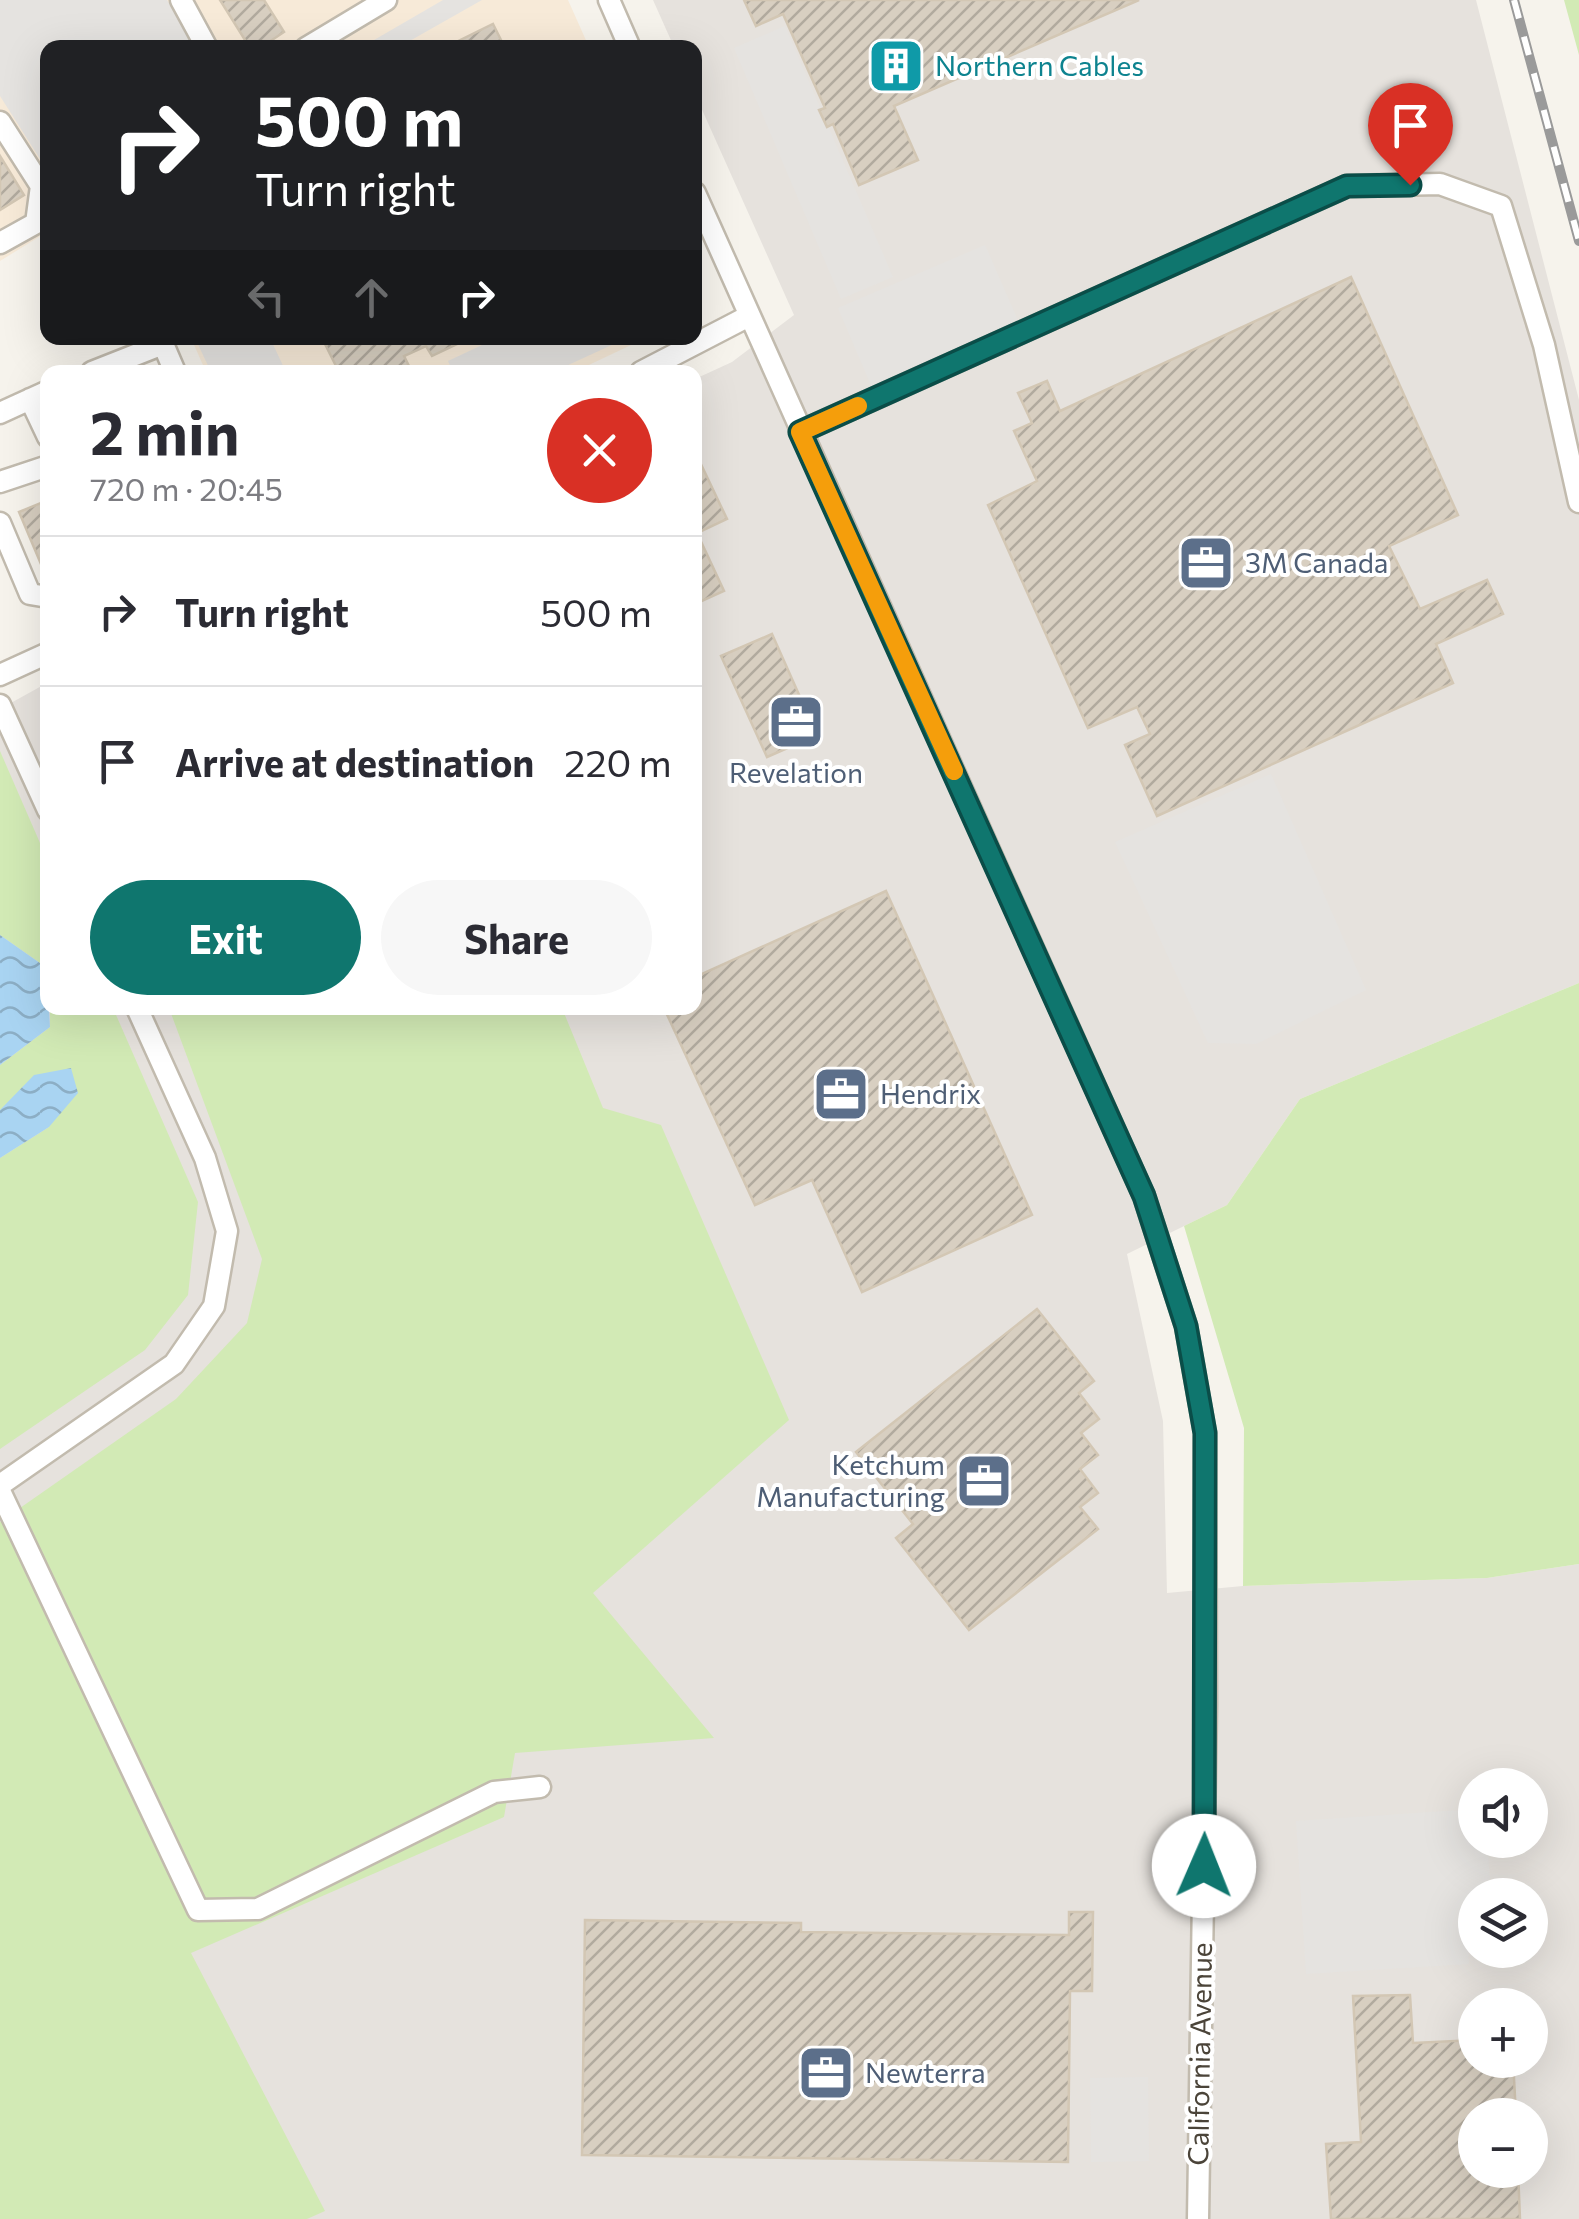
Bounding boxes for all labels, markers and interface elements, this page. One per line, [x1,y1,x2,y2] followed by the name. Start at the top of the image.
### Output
[866,36,926,96] building icon: Northern Cables
[935,48,1144,82] place label: Northern Cables
[255,75,463,160] text: 500 m
[90,80,220,210] icon: right
[1368,83,1453,186] pin
[1383,98,1438,153] icon: arrive
[255,160,456,215] text: Turn right
[239,270,294,325] icon: left
[344,270,399,325] icon: ahead
[449,270,504,325] icon: right
[90,394,239,467] text: 2 min
[547,398,652,503] button: close
[90,468,283,508] text: 720 m · 20:45
[1176,533,1236,593] office icon: 3M Canada
[1245,545,1388,579] place label: 3M Canada
[90,584,145,639] icon: right
[175,588,349,635] text: Turn right
[540,588,652,635] text: 500 m
[766,692,826,752] office icon: Revelation
[90,734,145,789] icon: arrive
[175,738,534,785] text: Arrive at destination
[564,738,672,785] text: 220 m
[729,755,863,789] place label: Revelation
[90,880,361,995] button: Exit
[381,880,652,995] button: Share
[811,1064,871,1124] office icon: Hendrix
[880,1076,981,1110] place label: Hendrix
[756,1447,945,1513] place label: Ketchum Manufacturing
[954,1451,1014,1511] office icon: Ketchum Manufacturing
[1458,1768,1548,2188] map controls
[1458,1768,1548,1858] button: sound
[1152,1814,1256,1918] position arrow
[1458,1878,1548,1968] button: layers
[1180,1942,1218,2166] street label: California Avenue
[1458,1988,1548,2078] button: +
[796,2043,856,2103] office icon: Newterra
[865,2055,986,2089] place label: Newterra
[1458,2098,1548,2188] button: −

